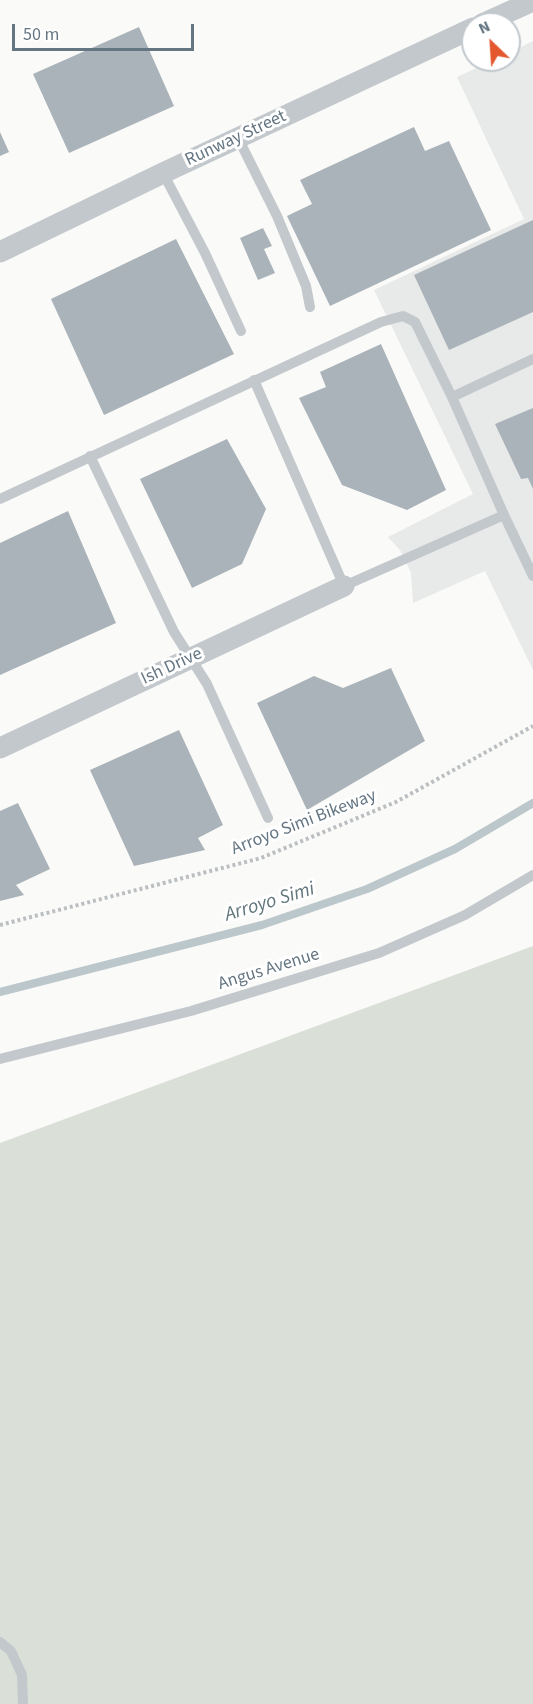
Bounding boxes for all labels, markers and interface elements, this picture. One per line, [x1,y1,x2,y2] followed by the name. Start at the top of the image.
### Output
[15,12,196,50] scale bar
[461,12,521,72] north arrow
[475,15,494,40] text: N
[23,22,59,47] text: 50 m
[182,106,290,172] street label: Runway Street
[138,644,206,690] street label: Ish Drive
[229,785,379,861] street label: Arroyo Simi Bikeway
[222,878,318,928] water label: Arroyo Simi
[216,944,322,996] street label: Angus Avenue

